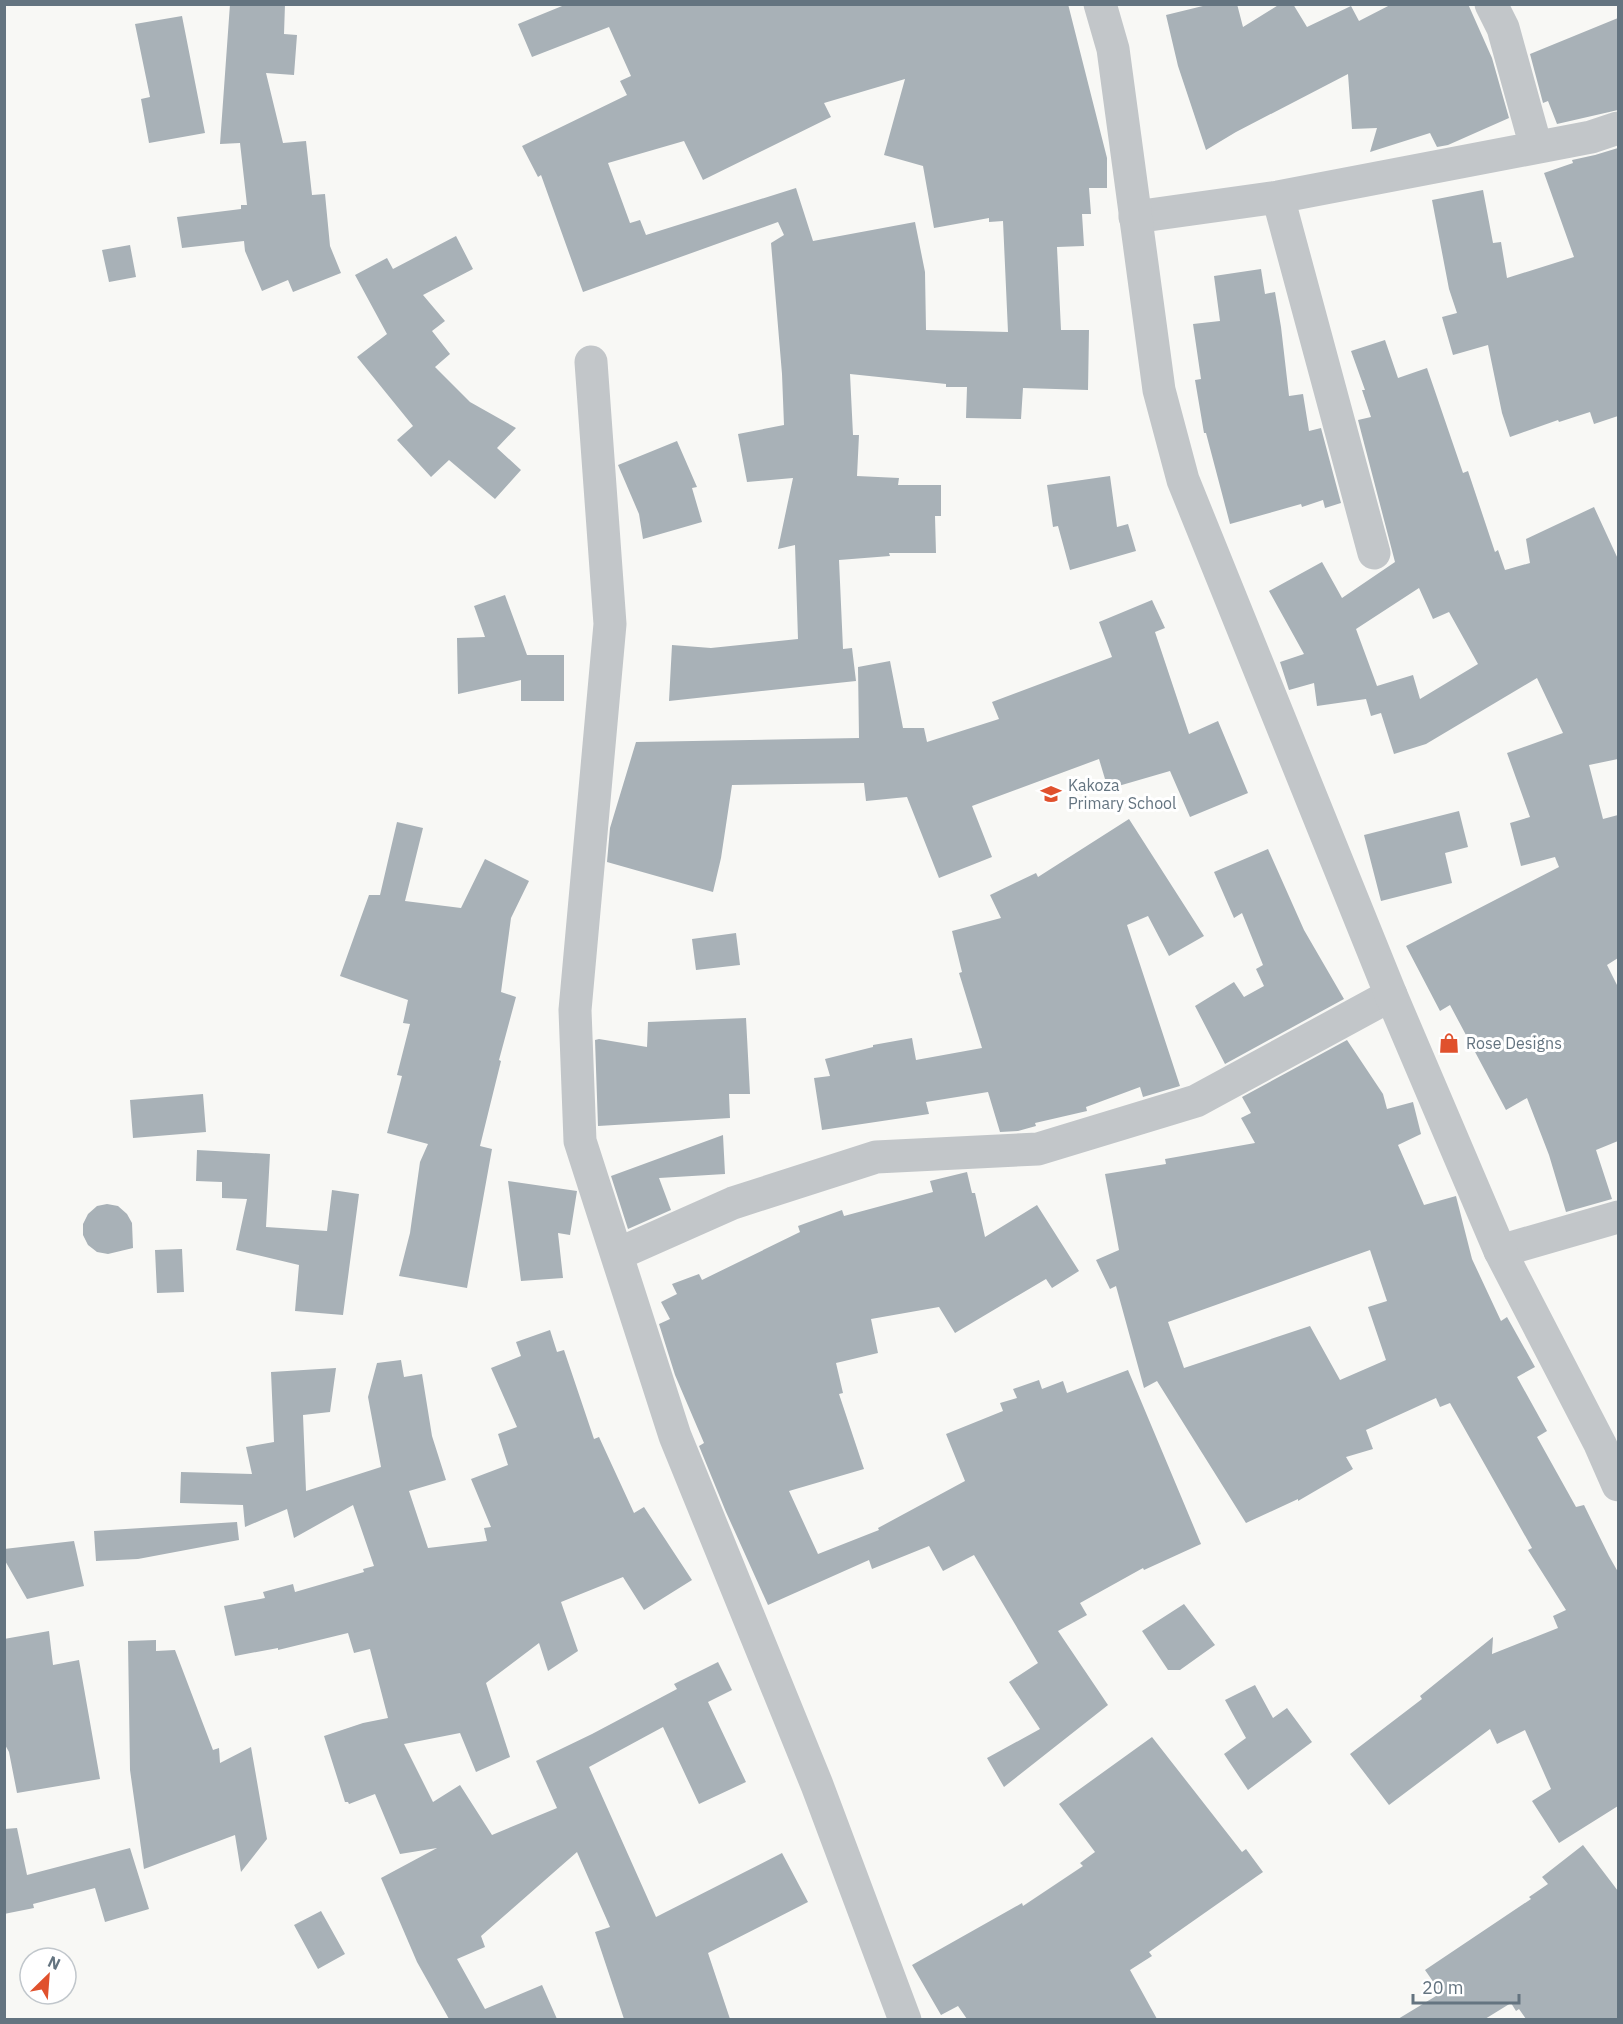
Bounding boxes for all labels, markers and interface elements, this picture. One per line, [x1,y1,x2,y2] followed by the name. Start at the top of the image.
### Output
[1068,775,1176,813] place label: Kakoza Primary School
[1039,782,1063,806] school or university icon: Kakoza Primary School
[1437,1031,1461,1055] shop icon: Rose Designs
[1466,1033,1562,1053] place label: Rose Designs
[18,1946,78,2006] north arrow
[45,1951,64,1974] text: N
[1413,1967,1520,2005] scale bar
[1422,1976,1464,1999] text: 20 m

